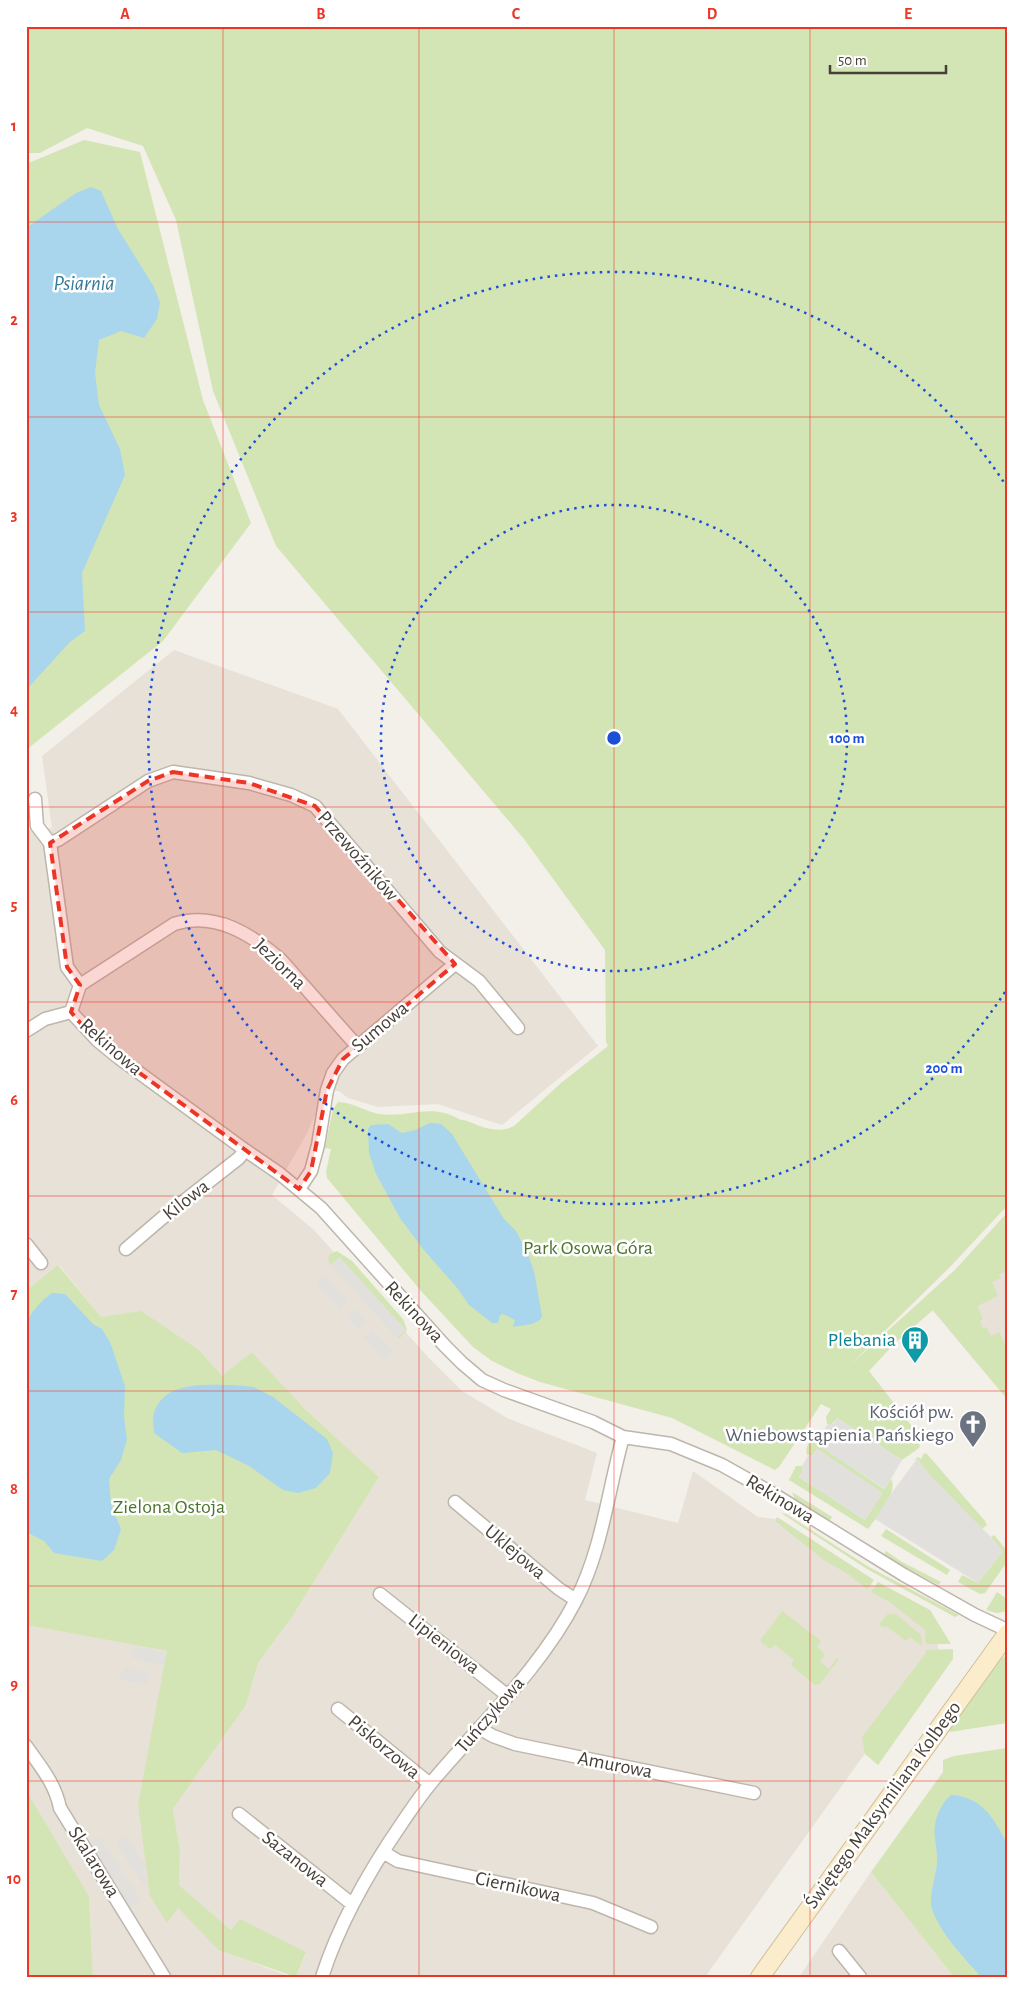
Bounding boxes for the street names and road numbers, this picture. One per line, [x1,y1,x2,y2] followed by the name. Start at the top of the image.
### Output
[314,807,403,905] street label: Przewoźników
[250,935,310,993] street label: Jeziorna
[348,998,412,1056] street label: Sumowa
[76,1015,146,1079] street label: Rekinowa
[159,1176,213,1224] street label: Kilowa
[381,1277,447,1347] street label: Rekinowa
[742,1471,818,1527] street label: Rekinowa
[481,1521,549,1583] street label: Uklejowa
[405,1610,483,1678] street label: Lipieniowa
[452,1673,528,1757] street label: Tuńczykowa
[800,1697,965,1912] street label: Świętego Maksymiliana Kolbego
[344,1711,424,1783] street label: Piskorzowa
[576,1748,654,1782] street label: Amurowa
[64,1823,124,1901] street label: Skalarowa
[258,1827,332,1891] street label: Sazanowa
[473,1868,563,1906] street label: Ciernikowa

